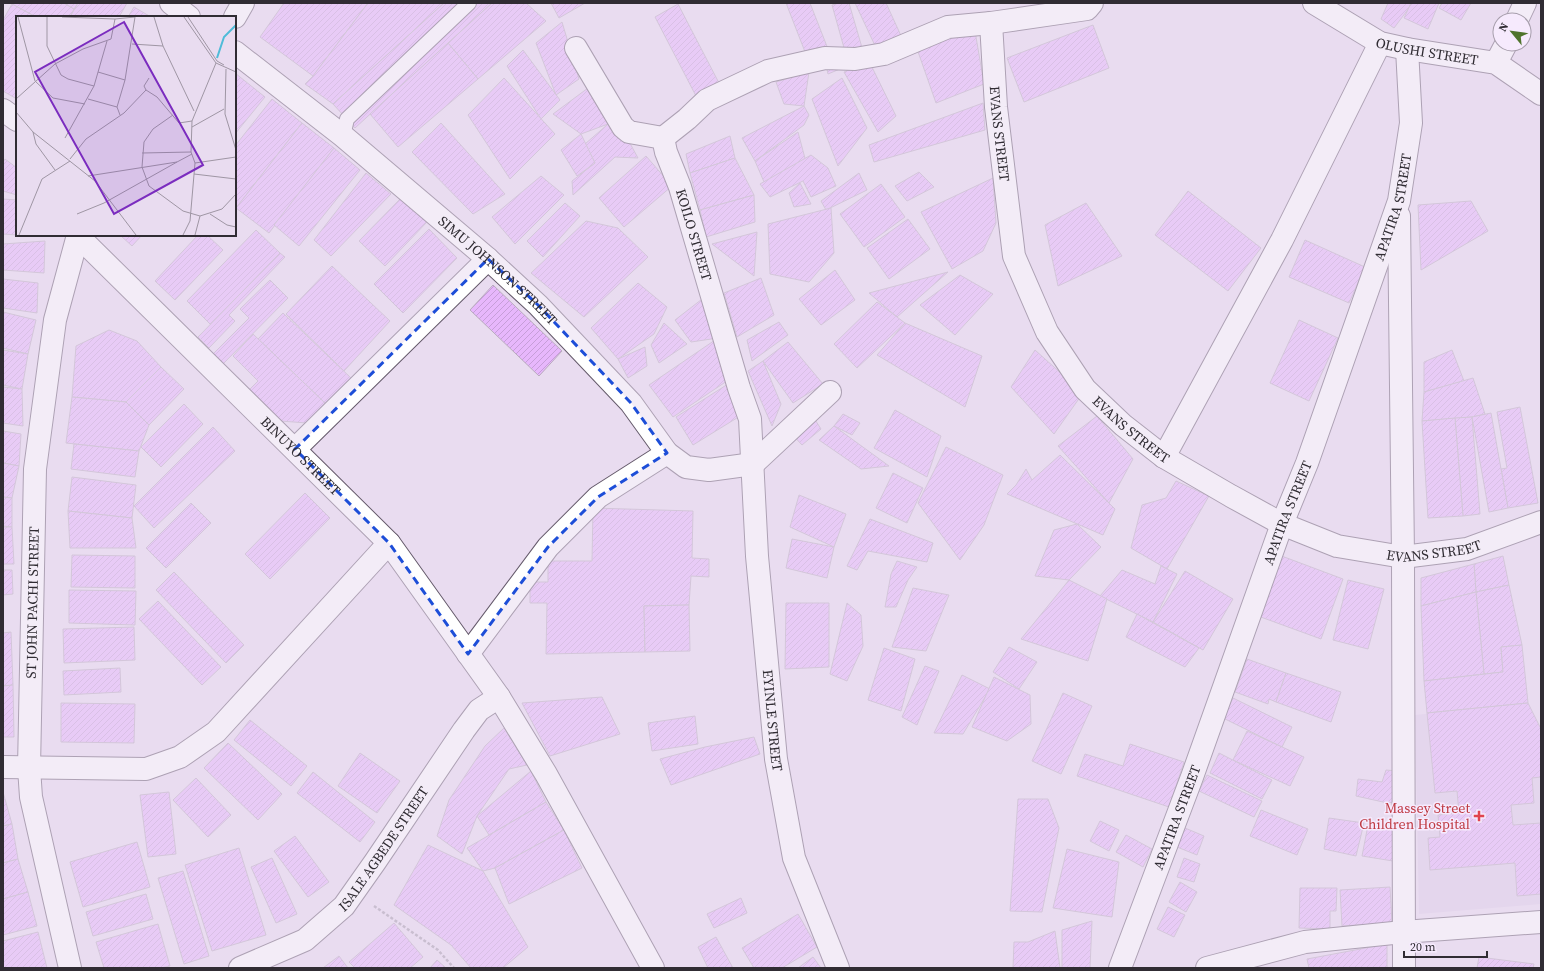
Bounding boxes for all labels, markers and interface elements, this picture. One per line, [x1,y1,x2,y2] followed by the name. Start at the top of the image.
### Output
[1492,12,1532,52] north arrow
[16,16,236,236] inset map
[1495,20,1512,35] text: N
[1374,32,1480,70] street label: OLUSHI STREET
[985,85,1015,183] street label: EVANS STREET
[1369,152,1416,263] street label: APATIRA STREET
[671,186,717,284] street label: KOILO STREET
[434,211,562,330] street label: SIMU JOHNSON STREET
[1088,391,1174,468] street label: EVANS STREET
[256,412,346,500] street label: BINUYO STREET
[1258,457,1317,568] street label: APATIRA STREET
[21,526,44,679] street label: ST JOHN PACHI STREET
[1385,534,1485,567] street label: EVANS STREET
[758,669,788,774] street label: EYINLE STREET
[1148,762,1206,873] street label: APATIRA STREET
[334,782,434,916] street label: ISALE AGBEDE STREET
[1359,798,1470,834] place label: Massey Street Children Hospital
[1473,810,1485,822] marker: Massey Street Children Hospital
[1404,933,1487,959] scale bar
[1410,939,1436,955] text: 20 m

